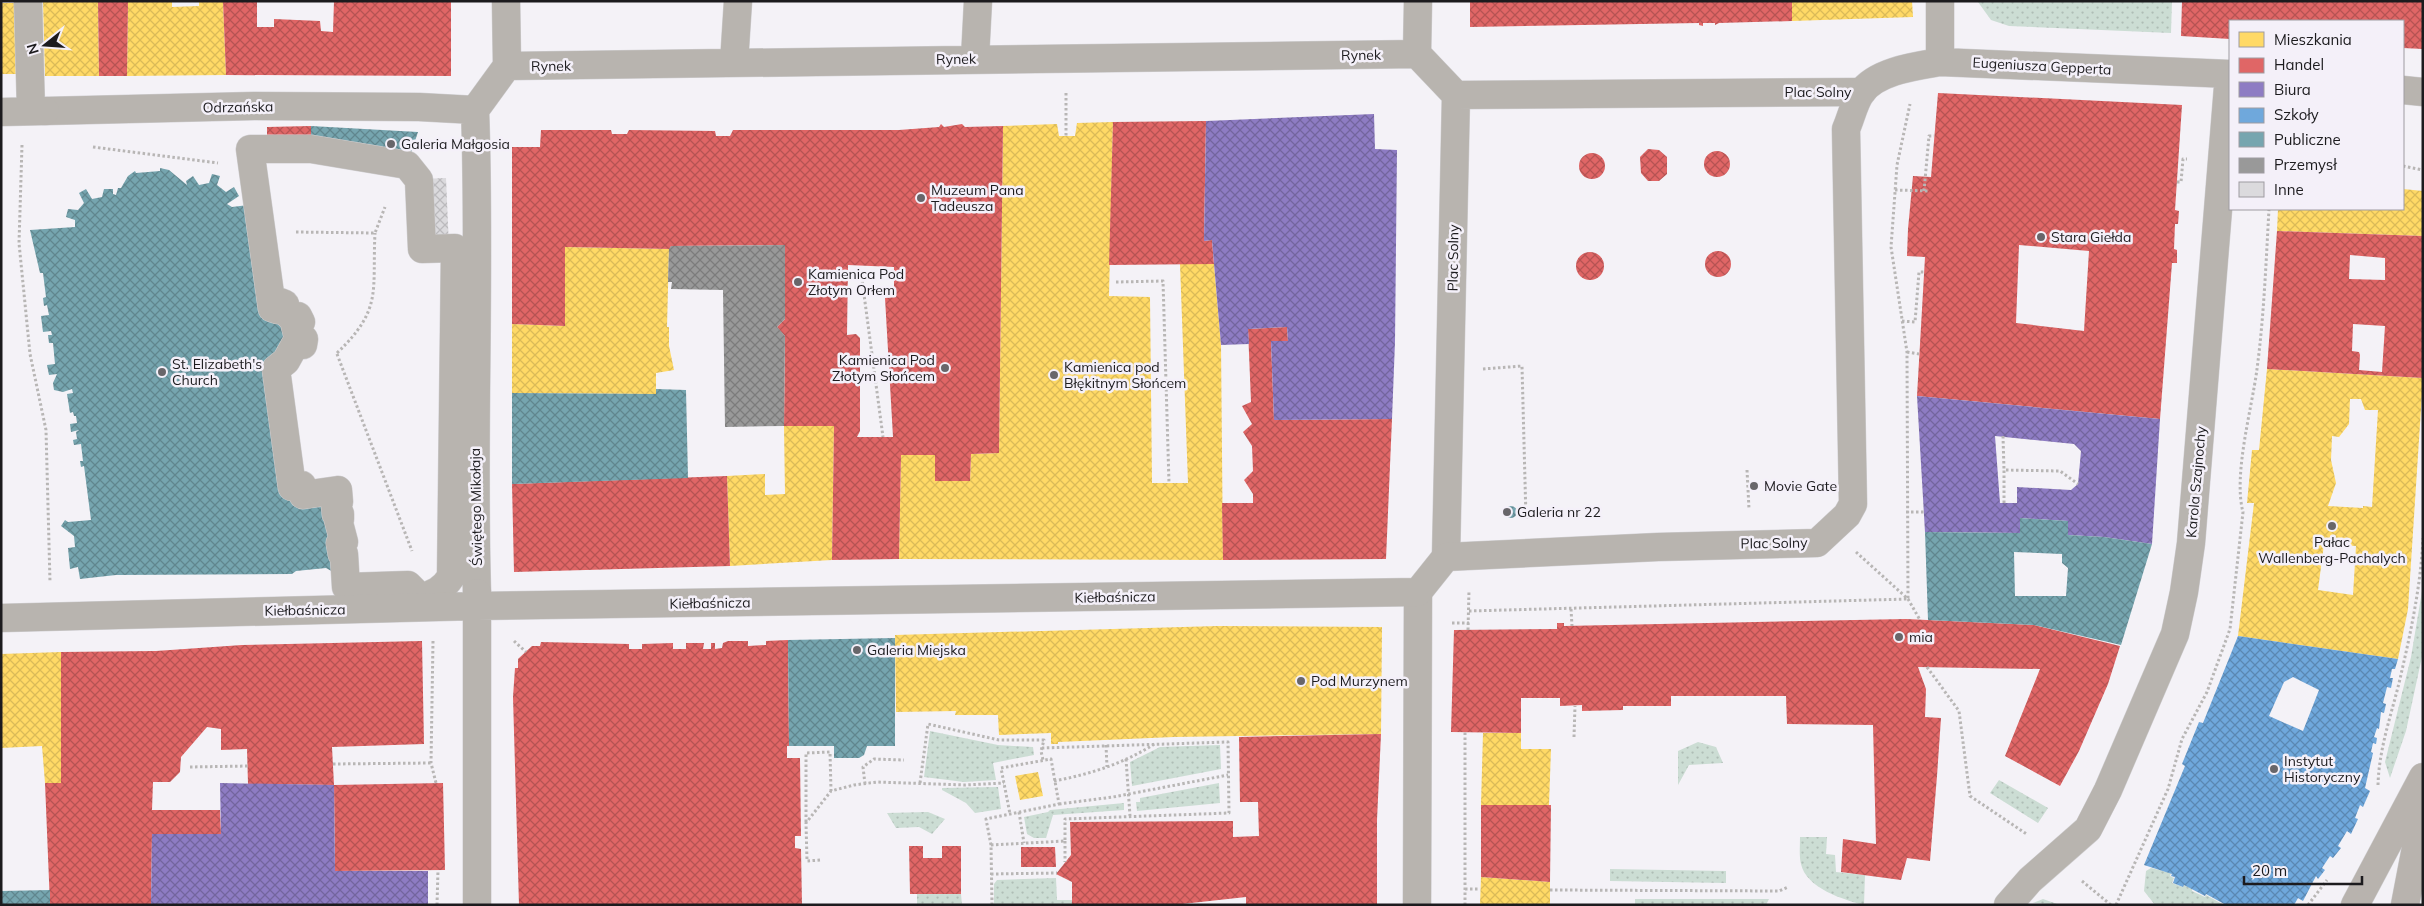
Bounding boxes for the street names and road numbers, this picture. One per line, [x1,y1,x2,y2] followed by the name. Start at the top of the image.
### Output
[1341,46,1382,64] street label: Rynek
[936,50,977,68] street label: Rynek
[1972,53,2112,79] street label: Eugeniusza Gepperta
[531,57,572,75] street label: Rynek
[1784,83,1852,101] street label: Plac Solny
[203,97,273,117] street label: Odrzańska
[1443,224,1463,292] street label: Plac Solny
[2182,425,2210,539] street label: Karola Szajnochy
[466,448,486,566] street label: Świętego Mikołaja
[1740,533,1808,553] street label: Plac Solny
[1074,587,1156,607] street label: Kiełbaśnicza
[669,593,751,613] street label: Kiełbaśnicza
[264,600,346,620] street label: Kiełbaśnicza

